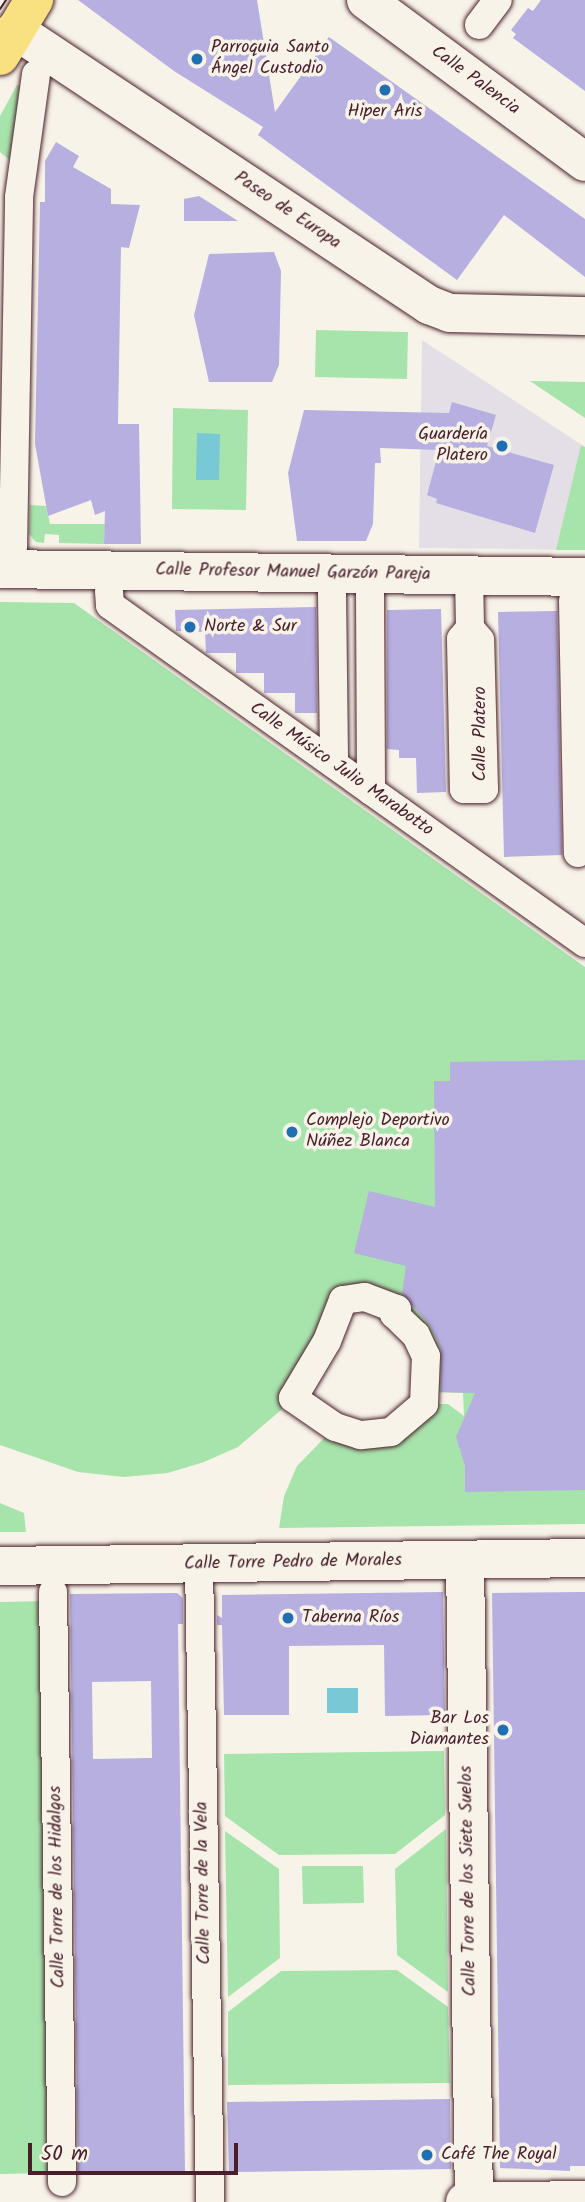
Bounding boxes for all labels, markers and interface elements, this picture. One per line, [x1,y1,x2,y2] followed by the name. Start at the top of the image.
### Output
[211,38,329,80] place label: Parroquia Santo Ángel Custodio
[426,42,524,120] street label: Calle Palencia
[189,51,205,67] marker: Parroquia Santo Ángel Custodio
[377,82,393,98] marker: Hiper Aris
[347,101,423,123] place label: Hiper Aris
[230,167,344,255] street label: Paseo de Europa
[418,425,488,467] place label: Guardería Platero
[494,438,510,454] marker: Guardería Platero
[155,560,431,586] street label: Calle Profesor Manuel Garzón Pareja
[204,616,297,638] place label: Norte & Sur
[182,619,198,635] marker: Norte & Sur
[470,686,492,782] street label: Calle Platero
[245,698,437,842] street label: Calle Músico Julio Marabotto
[306,1111,450,1154] place label: Complejo Deportivo Núñez Blanca
[284,1124,300,1140] marker: Complejo Deportivo Núñez Blanca
[184,1550,402,1576] street label: Calle Torre Pedro de Morales
[302,1607,399,1629] place label: Taberna Ríos
[280,1610,296,1626] marker: Taberna Ríos
[410,1709,489,1752] place label: Bar Los Diamantes
[495,1722,511,1738] marker: Bar Los Diamantes
[456,1765,482,1997] street label: Calle Torre de los Siete Suelos
[45,1785,71,1989] street label: Calle Torre de los Hidalgos
[192,1801,216,1965] street label: Calle Torre de la Vela
[32,2128,242,2172] scale bar
[41,2138,88,2171] text: 50 m
[441,2144,557,2166] place label: Café The Royal
[419,2147,435,2163] marker: Café The Royal

